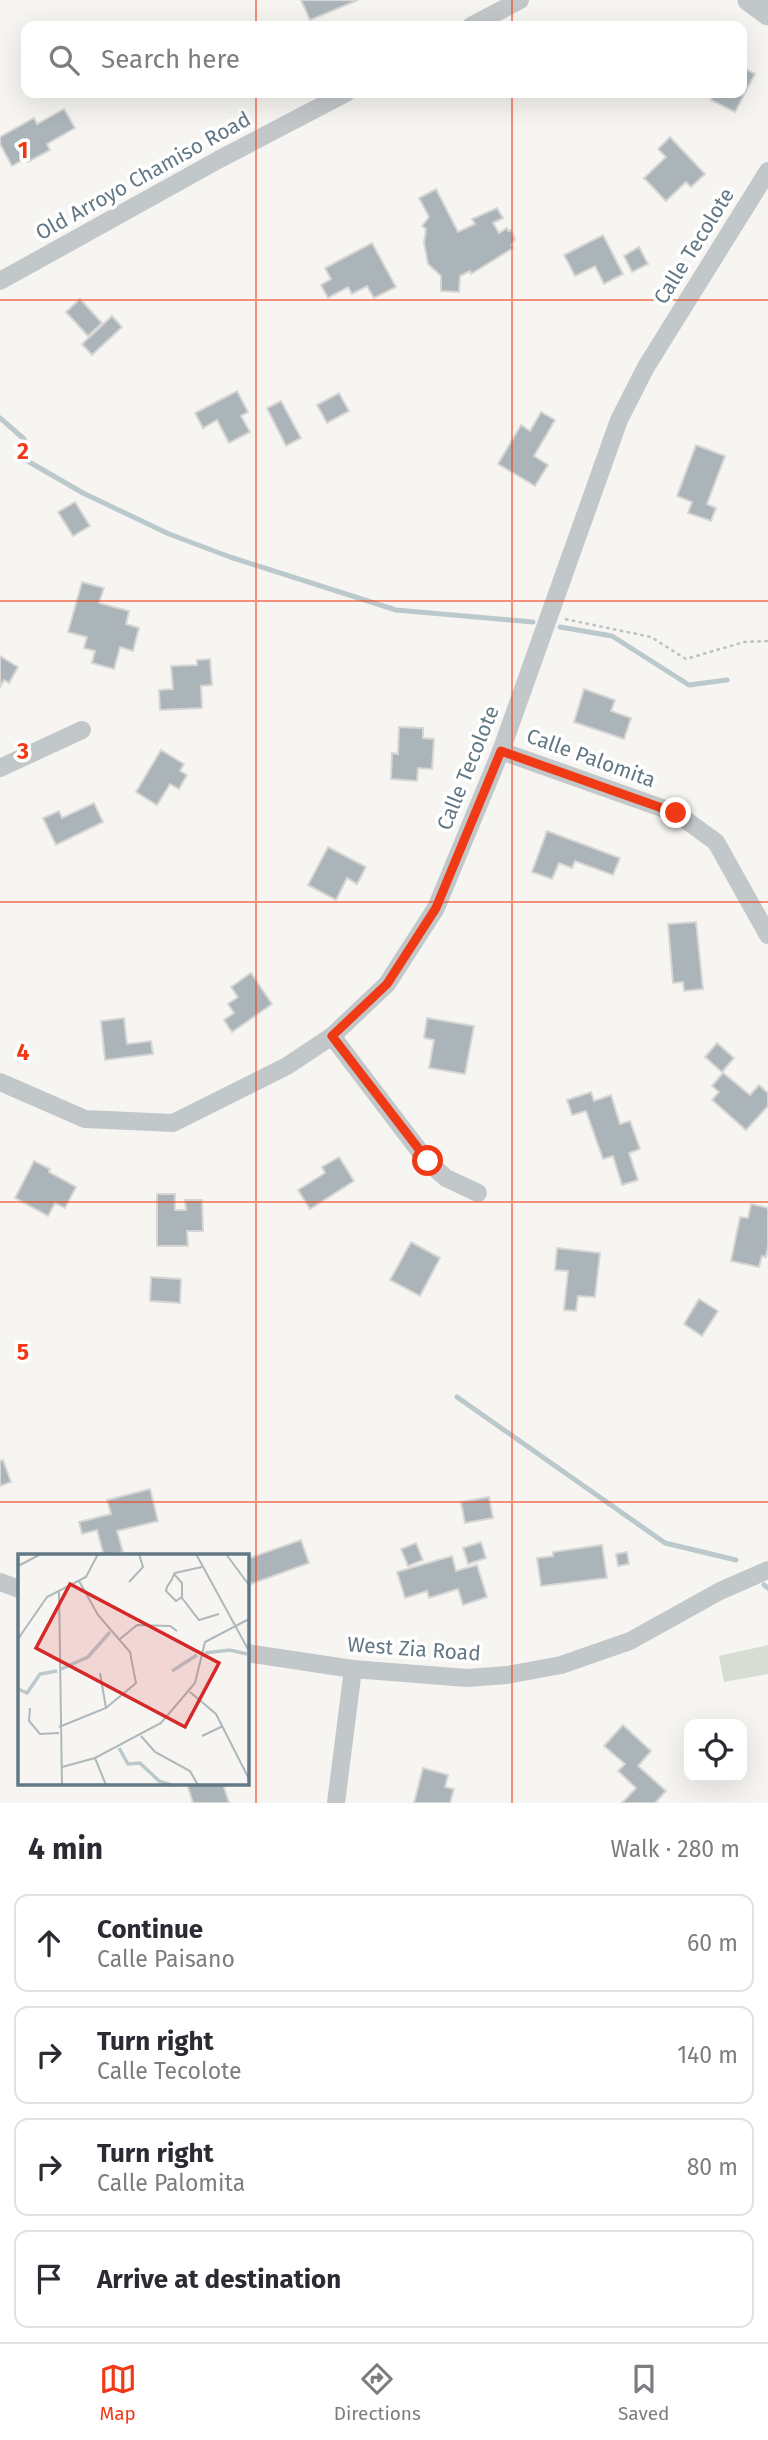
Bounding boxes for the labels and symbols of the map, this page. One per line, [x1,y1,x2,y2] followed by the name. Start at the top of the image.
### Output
[31,106,255,246] street label: Old Arroyo Chamiso Road
[18,136,28,164] text: 1
[648,183,740,309] street label: Calle Tecolote
[17,437,29,465] text: 2
[431,702,505,834] street label: Calle Tecolote
[523,723,659,793] street label: Calle Palomita
[16,737,29,765] text: 3
[660,797,691,828] route end
[17,1038,30,1066] text: 4
[412,1145,443,1176] route start
[17,1338,29,1366] text: 5
[18,1554,248,1786] inset map
[346,1631,482,1667] street label: West Zia Road

